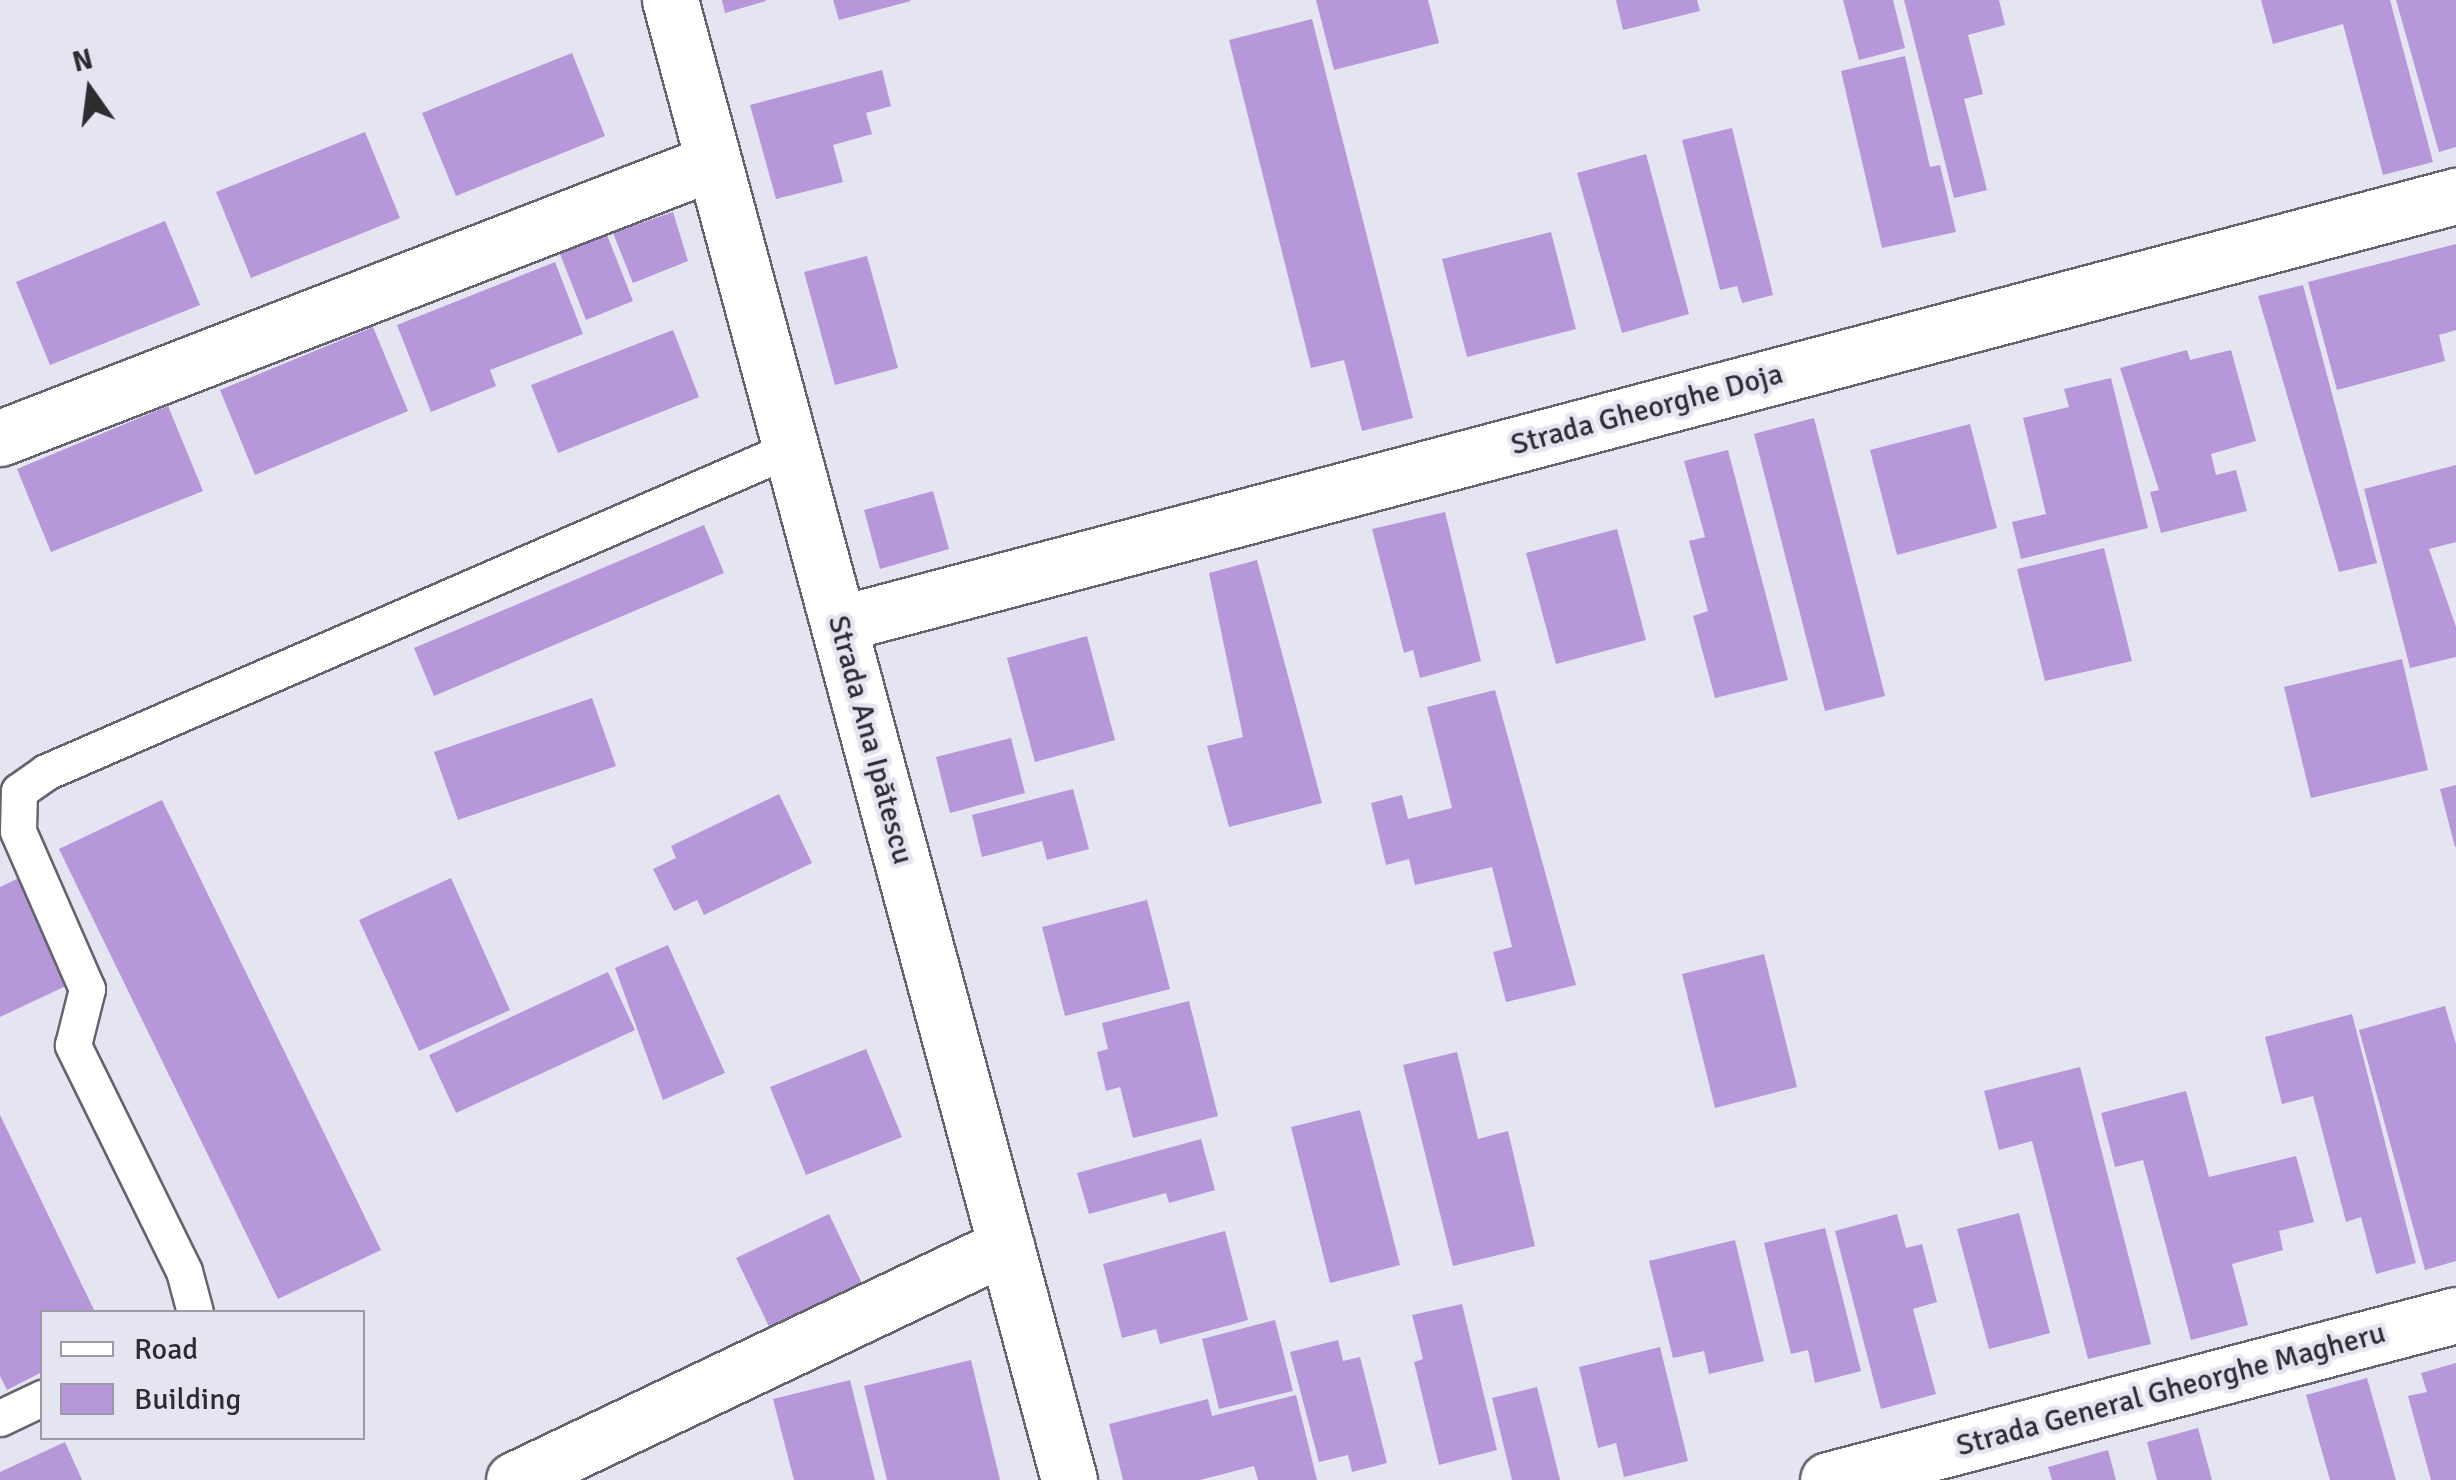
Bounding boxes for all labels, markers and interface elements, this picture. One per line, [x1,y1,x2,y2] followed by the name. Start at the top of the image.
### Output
[40,40,140,140] north arrow
[69,42,96,80] text: N
[1507,356,1787,464] street label: Strada Gheorghe Doja
[820,612,920,868] street label: Strada Ana Ipătescu
[40,1310,365,1440] legend
[1953,1315,2389,1465] street label: Strada General Gheorghe Magheru
[134,1331,198,1368] text: Road
[134,1381,241,1418] text: Building

